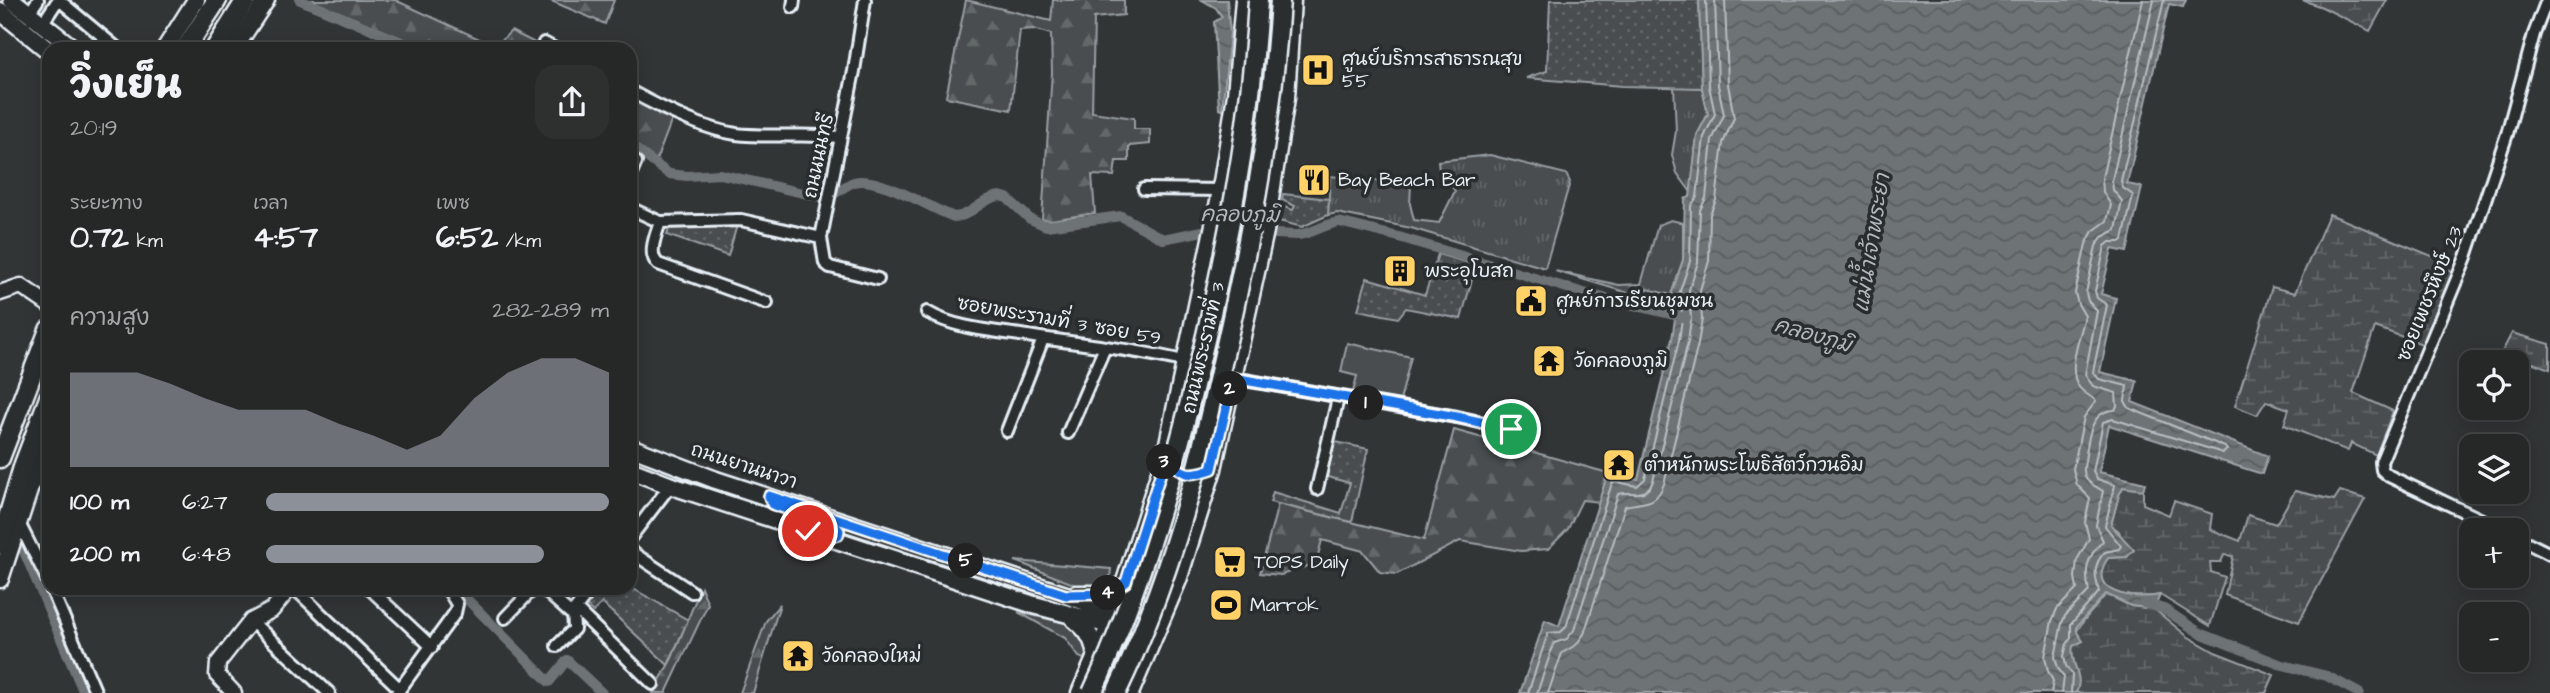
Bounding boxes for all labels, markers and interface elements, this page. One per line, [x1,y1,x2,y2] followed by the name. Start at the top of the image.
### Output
[1342,46,1522,95] place label: ศูนย์บริการสาธารณสุข 55
[1299,51,1337,89] hospital icon: ศูนย์บริการสาธารณสุข 55
[70,60,182,112] text: วิ่งเย็น
[535,65,609,139] button: share
[797,111,841,201] street label: ถนนนนทรี
[70,112,118,144] text: 20:19
[1295,161,1333,199] restaurant icon: Bay Beach Bar
[1338,167,1476,195] place label: Bay Beach Bar
[1841,169,1898,314] water label: แม่น้ำเจ้าพระยา
[70,190,143,217] text: ระยะทาง
[253,190,288,217] text: เวลา
[436,190,470,217] text: เพซ
[1200,200,1283,231] water label: คลองภูมิ
[70,217,129,259] text: 0.72
[253,217,318,259] text: 4:57
[436,217,498,259] text: 6:52
[2391,222,2470,366] street label: ซอยเพชรหึงษ์ 23
[129,228,163,255] text: km
[498,228,541,255] text: /km
[1381,252,1419,290] building icon: พระอุโบสถ
[1424,258,1514,285] place label: พระอุโบสถ
[1171,278,1232,416] street label: ถนนพระรามที่ 3
[1512,282,1550,320] public building icon: ศูนย์การเรียนชุมชน
[955,285,1164,352] street label: ซอยพระรามที่ 3 ซอย 59
[1556,288,1714,315] place label: ศูนย์การเรียนชุมชน
[492,294,609,326] text: 282–289 m
[70,302,149,334] text: ความสูง
[1771,310,1858,362] water label: คลองภูมิ
[1530,342,1568,380] temple icon: วัดคลองภูมิ
[1574,348,1668,375] place label: วัดคลองภูมิ
[2459,350,2529,672] map controls
[2459,350,2529,420] button: locate
[1212,372,1248,406] pin: 2
[1224,375,1235,402] text: 2
[1348,386,1384,420] pin: 1
[1364,389,1367,416] text: 1
[1481,399,1541,459] pin
[1492,410,1530,448] icon: arrive
[2459,434,2529,504] button: layers
[687,436,801,496] street label: ถนนยานนาวา
[1146,444,1182,480] pin: 3
[1600,446,1638,484] temple icon: ตำหนักพระโพธิสัตว์กวนอิม
[1159,448,1168,475] text: 3
[1644,452,1864,479] place label: ตำหนักพระโพธิสัตว์กวนอิม
[70,486,129,518] text: 100 m
[182,486,228,518] text: 6:27
[778,501,838,561] pin
[789,512,827,550] icon: check
[2459,518,2529,588] button: +
[70,538,139,570] text: 200 m
[182,538,231,570] text: 6:48
[1211,543,1249,581] supermarket icon: TOPS Daily
[948,544,984,578] pin: 5
[959,547,972,574] text: 5
[1254,549,1349,577] place label: TOPS Daily
[1090,576,1126,610] pin: 4
[1101,579,1114,606] text: 4
[1207,586,1245,624] sports icon: Marrok
[1250,592,1319,619] place label: Marrok
[2459,602,2529,672] button: −
[779,637,817,675] temple icon: วัดคลองใหม่
[822,643,921,670] place label: วัดคลองใหม่

